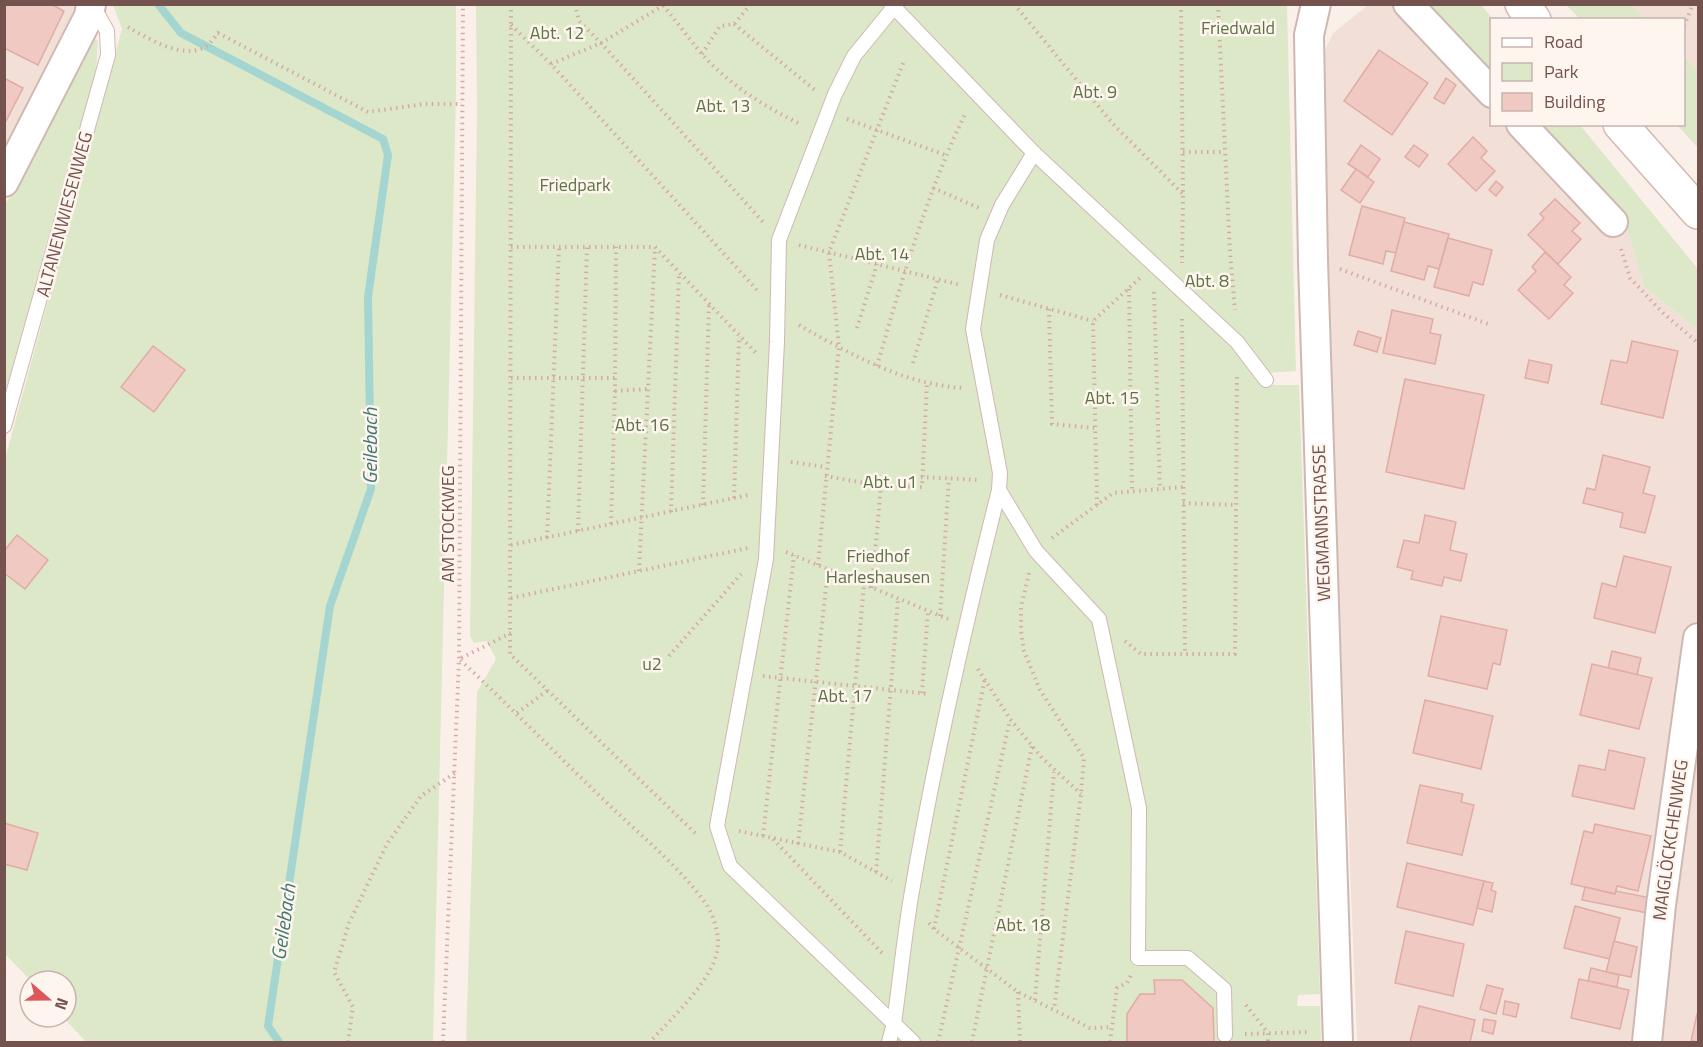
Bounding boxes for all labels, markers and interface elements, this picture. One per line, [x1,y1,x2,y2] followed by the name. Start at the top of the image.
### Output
[1201,14,1275,41] park label: Friedwald
[1490,18,1685,126] legend
[530,19,584,46] park label: Abt. 12
[1544,28,1583,55] text: Road
[1544,58,1579,85] text: Park
[1073,78,1117,105] park label: Abt. 9
[1544,88,1605,115] text: Building
[696,92,750,119] park label: Abt. 13
[29,128,99,300] street label: ALTANENWIESENWEG
[539,171,611,198] park label: Friedpark
[855,240,909,267] park label: Abt. 14
[1185,267,1229,294] park label: Abt. 8
[1085,384,1139,411] park label: Abt. 15
[354,407,385,484] water label: Geilebach
[615,411,669,438] park label: Abt. 16
[1305,444,1337,602] street label: WEGMANNSTRASSE
[434,465,461,583] street label: AM STOCKWEG
[863,468,917,495] park label: Abt. u1
[826,542,930,590] park label: Friedhof Harleshausen
[642,650,662,677] park label: u2
[818,682,872,709] park label: Abt. 17
[1645,758,1695,922] street label: MAIGLÖCKCHENWEG
[262,881,304,962] water label: Geilebach
[996,911,1050,938] park label: Abt. 18
[18,969,78,1029] north arrow
[49,995,75,1013] text: N

